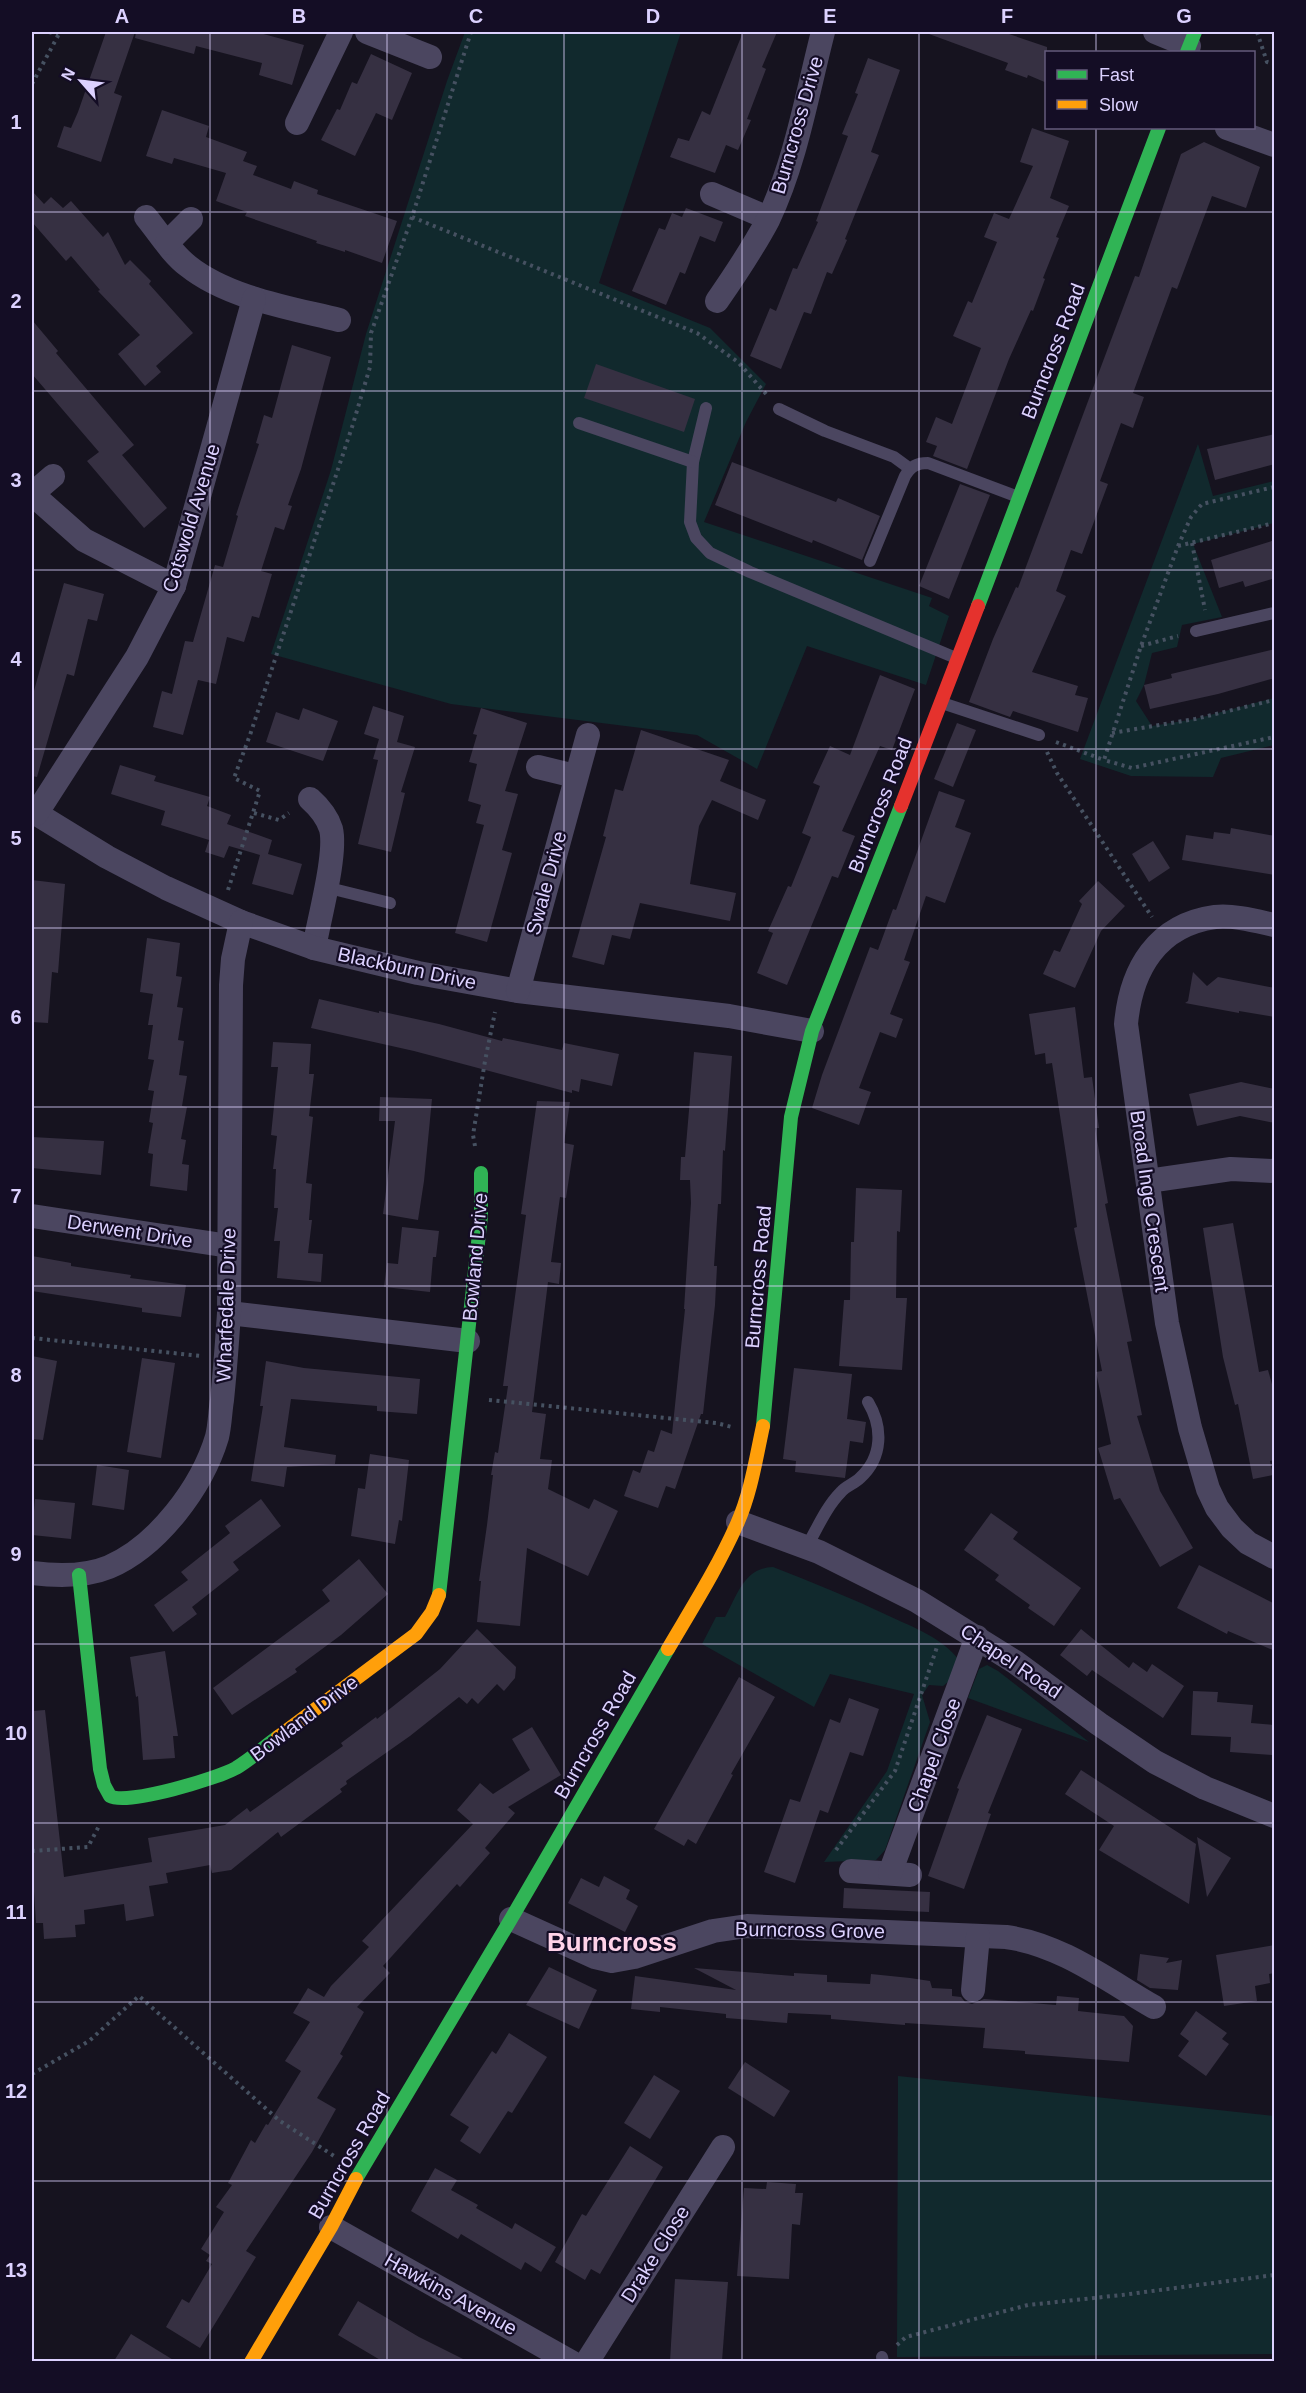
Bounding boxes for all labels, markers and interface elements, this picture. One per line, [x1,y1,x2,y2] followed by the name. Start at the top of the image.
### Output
[115,5,129,27] text: A
[292,5,306,27] text: B
[469,5,483,27] text: C
[646,5,660,27] text: D
[823,5,837,27] text: E
[1001,5,1013,27] text: F
[1176,5,1192,27] text: G
[51,51,111,111] north arrow
[1045,51,1255,129] legend
[767,54,827,196] street label: Burncross Drive
[58,65,78,83] text: N
[1099,65,1134,85] text: Fast
[1099,95,1139,115] text: Slow
[10,111,22,133] text: 1
[1017,280,1089,422] street label: Burncross Road
[10,290,22,312] text: 2
[158,441,224,595] street label: Cotswold Avenue
[10,469,22,491] text: 3
[10,648,22,670] text: 4
[844,734,916,876] street label: Burncross Road
[10,827,22,849] text: 5
[522,829,570,937] street label: Swale Drive
[336,943,478,993] street label: Blackburn Drive
[10,1006,22,1028] text: 6
[1126,1109,1174,1294] street label: Broad Inge Crescent
[10,1185,22,1207] text: 7
[458,1192,492,1322] street label: Bowland Drive
[741,1205,775,1349] street label: Burncross Road
[66,1210,194,1252] street label: Derwent Drive
[212,1227,240,1383] street label: Wharfedale Drive
[10,1364,22,1386] text: 8
[10,1543,22,1565] text: 9
[956,1619,1066,1703] street label: Chapel Road
[550,1667,640,1803] street label: Burncross Road
[246,1670,362,1766] street label: Bowland Drive
[903,1695,965,1815] street label: Chapel Close
[5,1722,27,1744] text: 10
[5,1901,27,1923] text: 11
[735,1918,885,1942] street label: Burncross Grove
[547,1927,677,1957] district label: Burncross
[5,2080,27,2102] text: 12
[304,2087,394,2223] street label: Burncross Road
[617,2202,693,2306] street label: Drake Close
[381,2249,521,2339] street label: Hawkins Avenue
[5,2259,27,2281] text: 13

